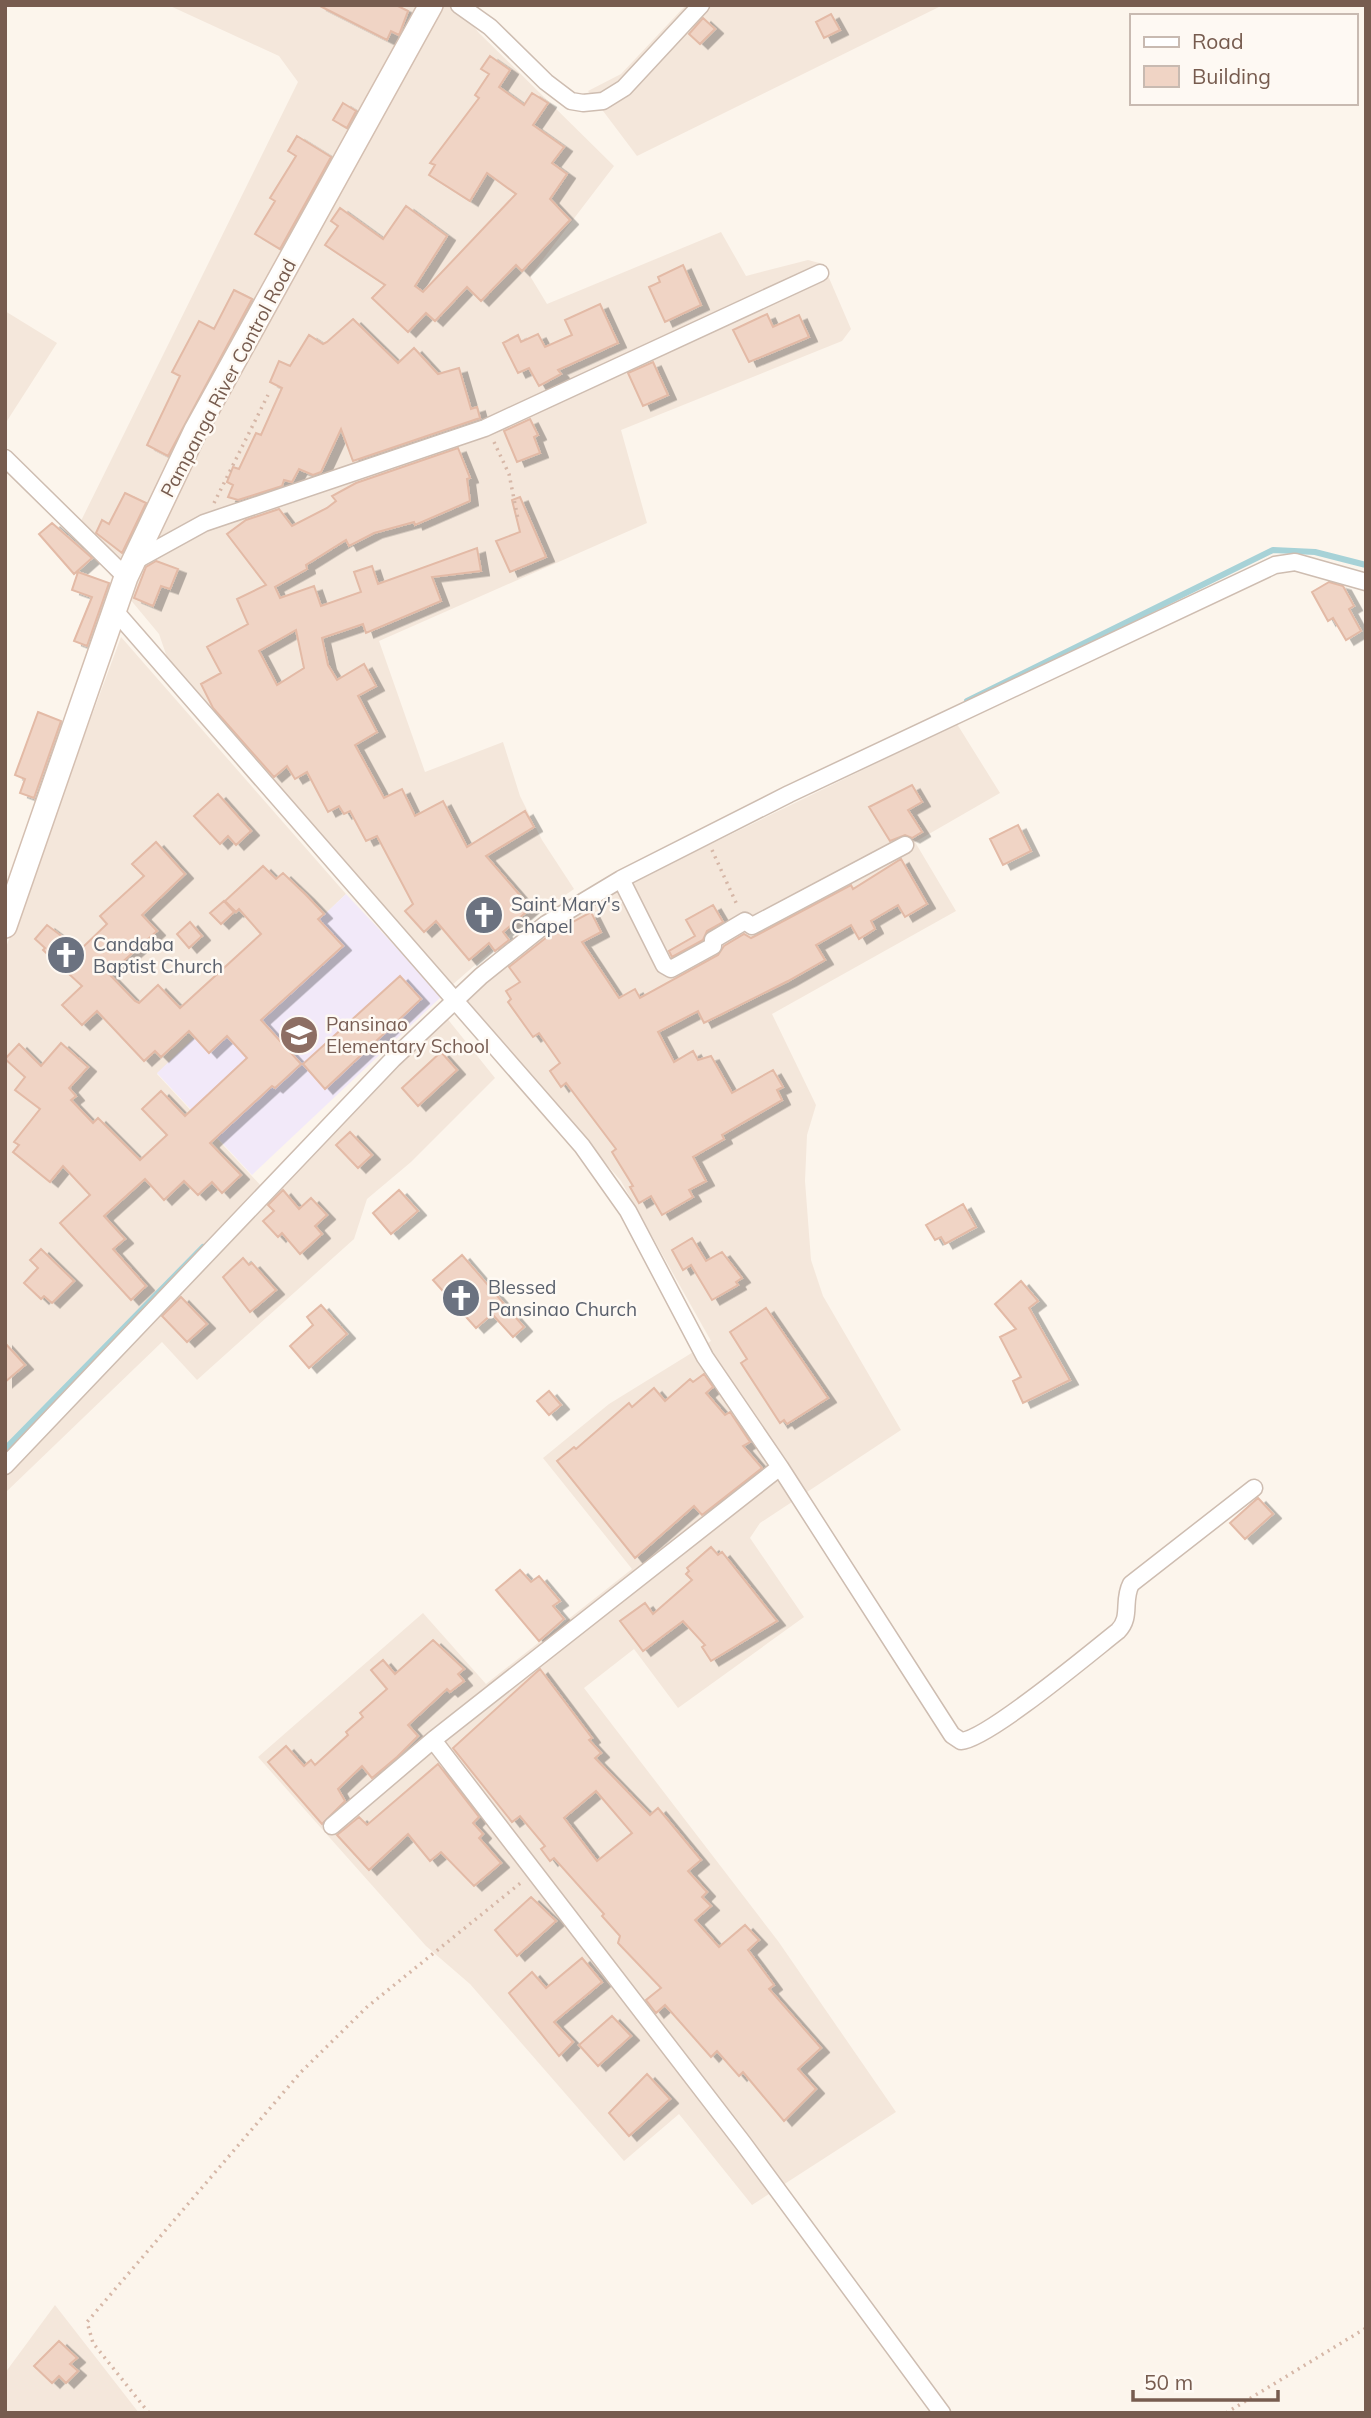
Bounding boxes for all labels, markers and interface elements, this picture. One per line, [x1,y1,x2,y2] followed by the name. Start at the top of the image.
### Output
[1130,14,1357,105] legend
[1192,28,1243,54] text: Road
[1192,63,1271,89] text: Building
[155,255,301,501] street label: Pampanga River Control Road
[511,892,620,938] place label: Saint Mary's Chapel
[463,894,505,936] church icon: Saint Mary's Chapel
[93,932,223,978] place label: Candaba Baptist Church
[45,934,87,976] church icon: Candaba Baptist Church
[326,1012,489,1058] place label: Pansinao Elementary School
[278,1014,320,1056] school or university icon: Pansinao Elementary School
[488,1275,637,1321] place label: Blessed Pansinao Church
[440,1277,482,1319] church icon: Blessed Pansinao Church
[1133,2358,1278,2402] scale bar
[1144,2369,1193,2395] text: 50 m

